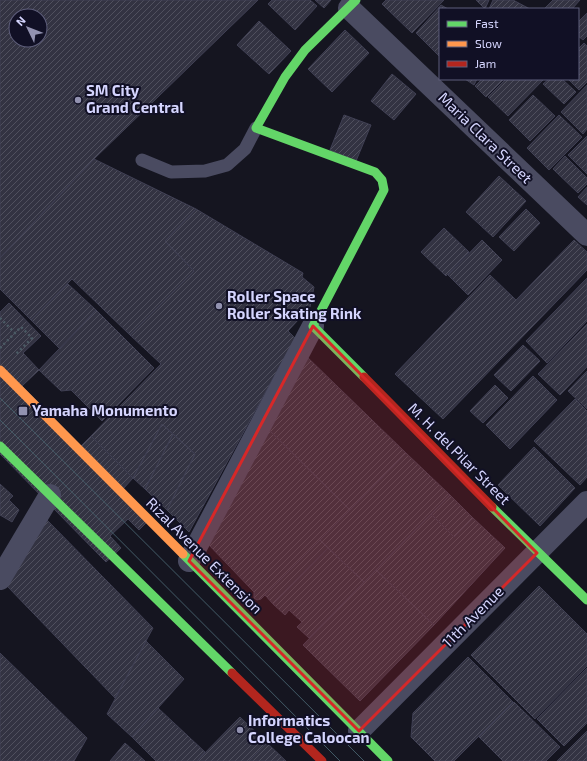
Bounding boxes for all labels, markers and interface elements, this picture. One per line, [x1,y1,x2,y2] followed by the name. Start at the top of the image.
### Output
[8,8,48,48] north arrow
[439,8,579,80] legend
[13,13,28,28] text: N
[475,16,499,30] text: Fast
[475,36,502,50] text: Slow
[475,56,496,70] text: Jam
[86,81,184,116] place label: SM City Grand Central
[435,88,536,187] street label: Maria Clara Street
[73,95,83,105] marker: SM City Grand Central
[227,287,362,322] place label: Roller Space Roller Skating Rink
[214,301,224,311] marker: Roller Space Roller Skating Rink
[405,399,515,508] street label: M. H. del Pilar Street
[32,401,178,419] place label: Yamaha Monumento
[17,405,29,417] marker: Yamaha Monumento
[143,493,267,617] street label: Rizal Avenue Extension
[438,582,507,651] street label: 11th Avenue
[248,711,370,746] place label: Informatics College Caloocan
[235,725,245,735] marker: Informatics College Caloocan

